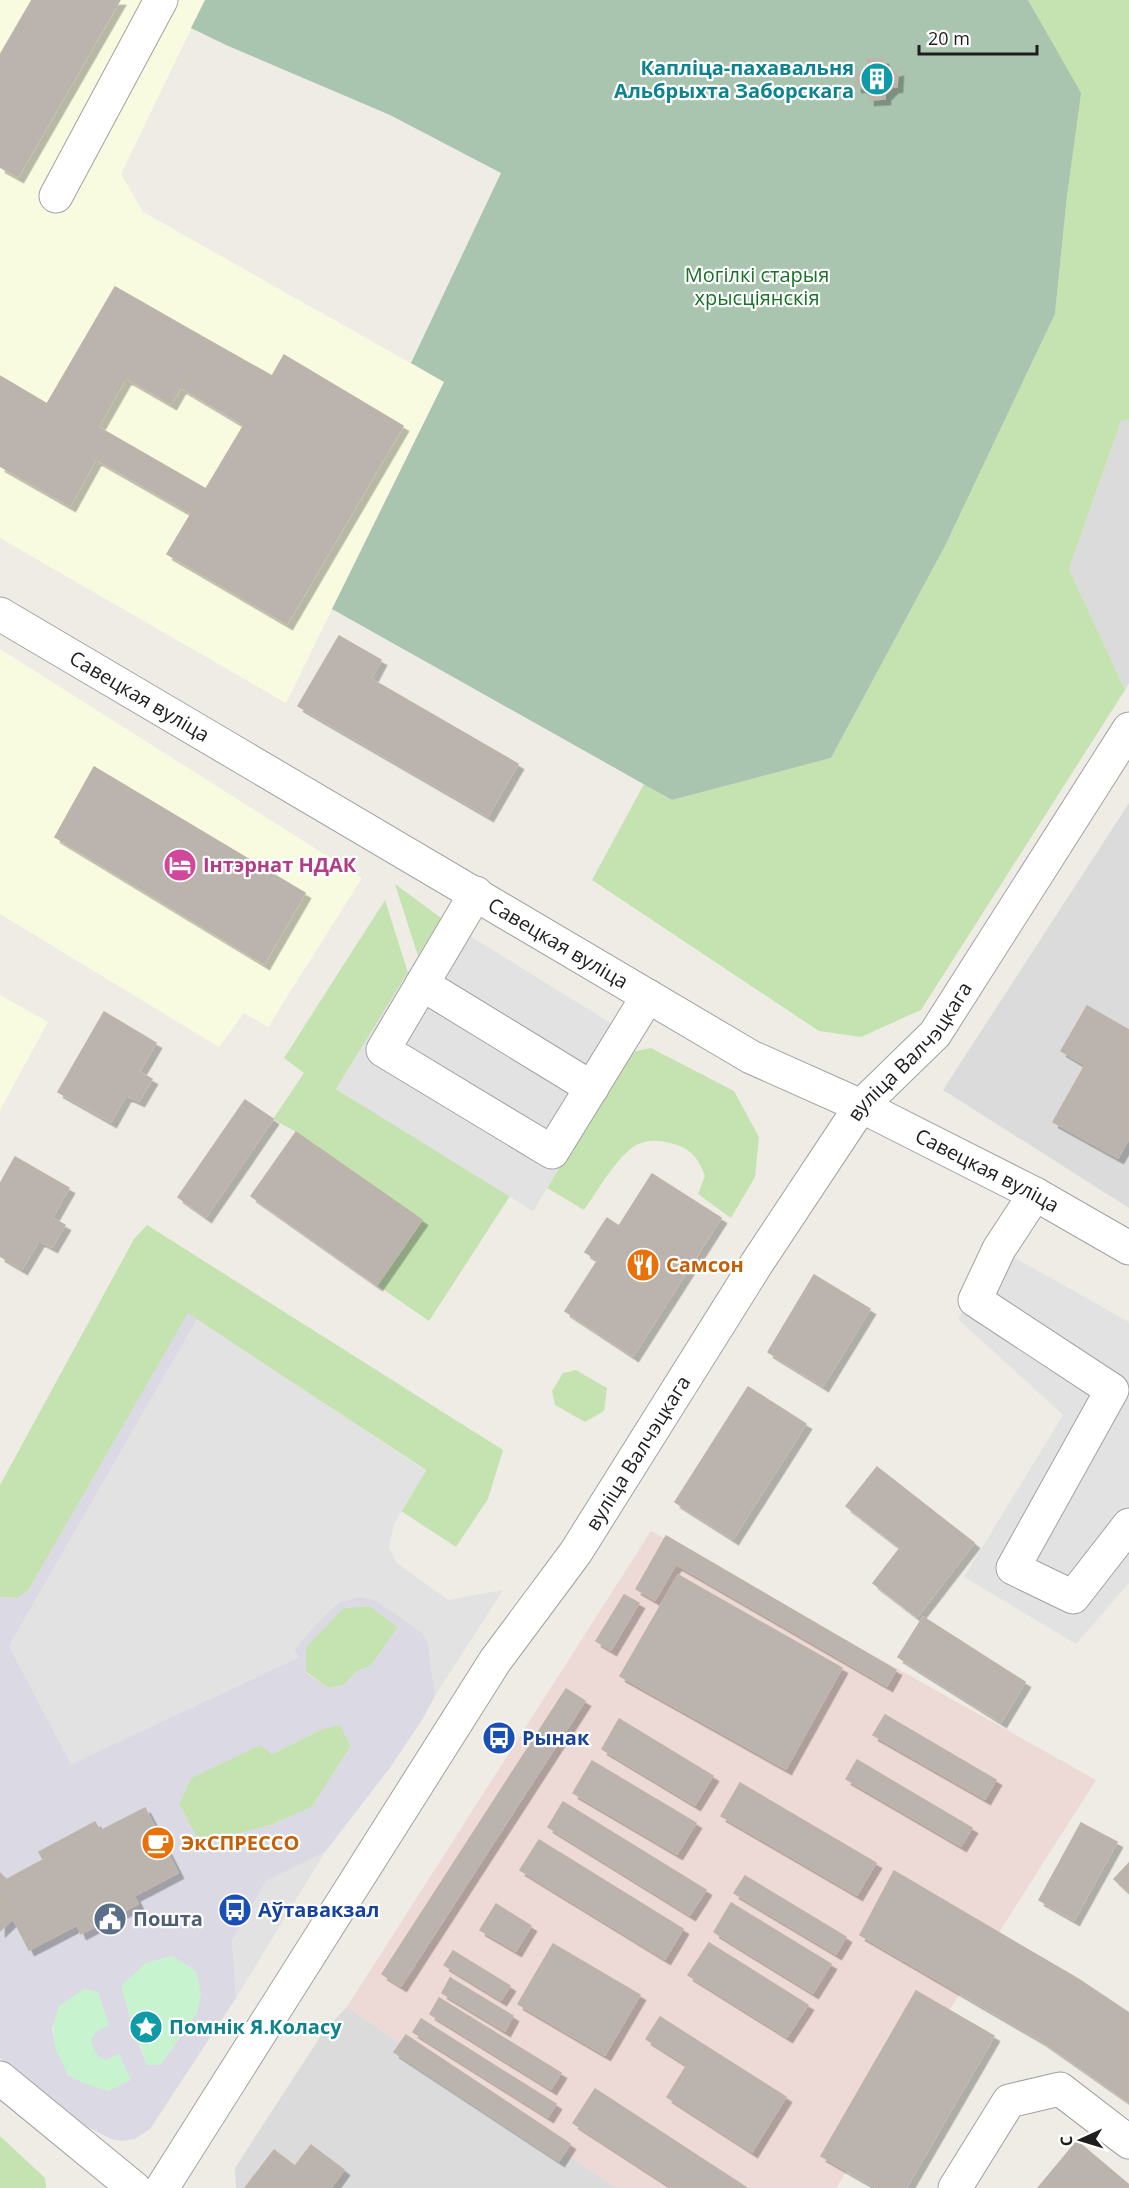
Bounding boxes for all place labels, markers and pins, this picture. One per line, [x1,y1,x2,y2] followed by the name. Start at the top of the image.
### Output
[614,54,854,104] place label: Капліца-пахавальня Альбрыхта Заборскага
[859,61,895,97] building icon: Капліца-пахавальня Альбрыхта Заборскага
[162,847,198,883] hotel icon: Інтэрнат НДАК
[203,851,357,878] place label: Інтэрнат НДАК
[625,1247,661,1283] restaurant icon: Самсон
[666,1251,744,1278] place label: Самсон
[481,1720,517,1756] bus stop icon: Рынак
[522,1724,590,1751] place label: Рынак
[140,1825,176,1861] cafe icon: ЭкСПРЕССО
[181,1829,299,1856] place label: ЭкСПРЕССО
[217,1892,253,1928] bus stop icon: Аўтавакзал
[258,1896,379,1923] place label: Аўтавакзал
[92,1901,128,1937] public building icon: Пошта
[133,1905,203,1932] place label: Пошта
[128,2009,164,2045] place icon: Помнік Я.Коласу
[169,2013,342,2040] place label: Помнік Я.Коласу

